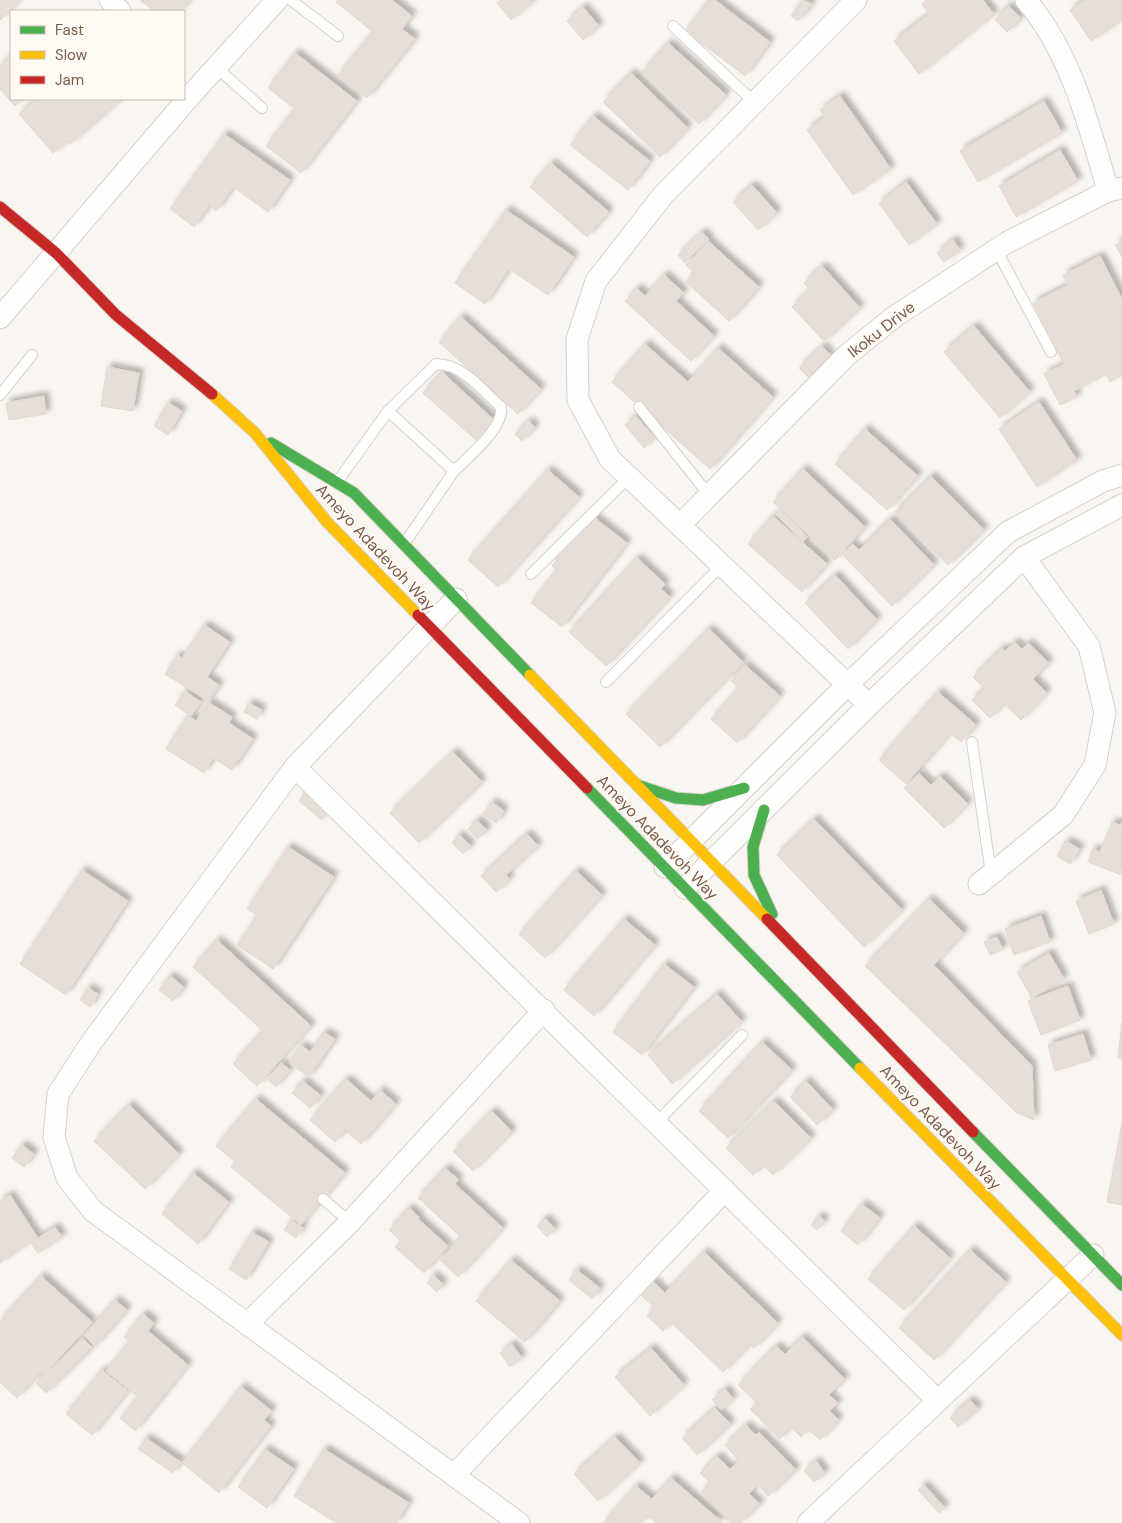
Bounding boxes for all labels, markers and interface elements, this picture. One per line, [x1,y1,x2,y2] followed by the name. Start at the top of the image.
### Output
[10,10,185,100] legend
[55,20,84,40] text: Fast
[55,45,88,65] text: Slow
[55,70,84,90] text: Jam
[843,296,919,362] street label: Ikoku Drive
[311,479,440,615] street label: Ameyo Adadevoh Way
[592,770,723,905] street label: Ameyo Adadevoh Way
[875,1060,1006,1195] street label: Ameyo Adadevoh Way

